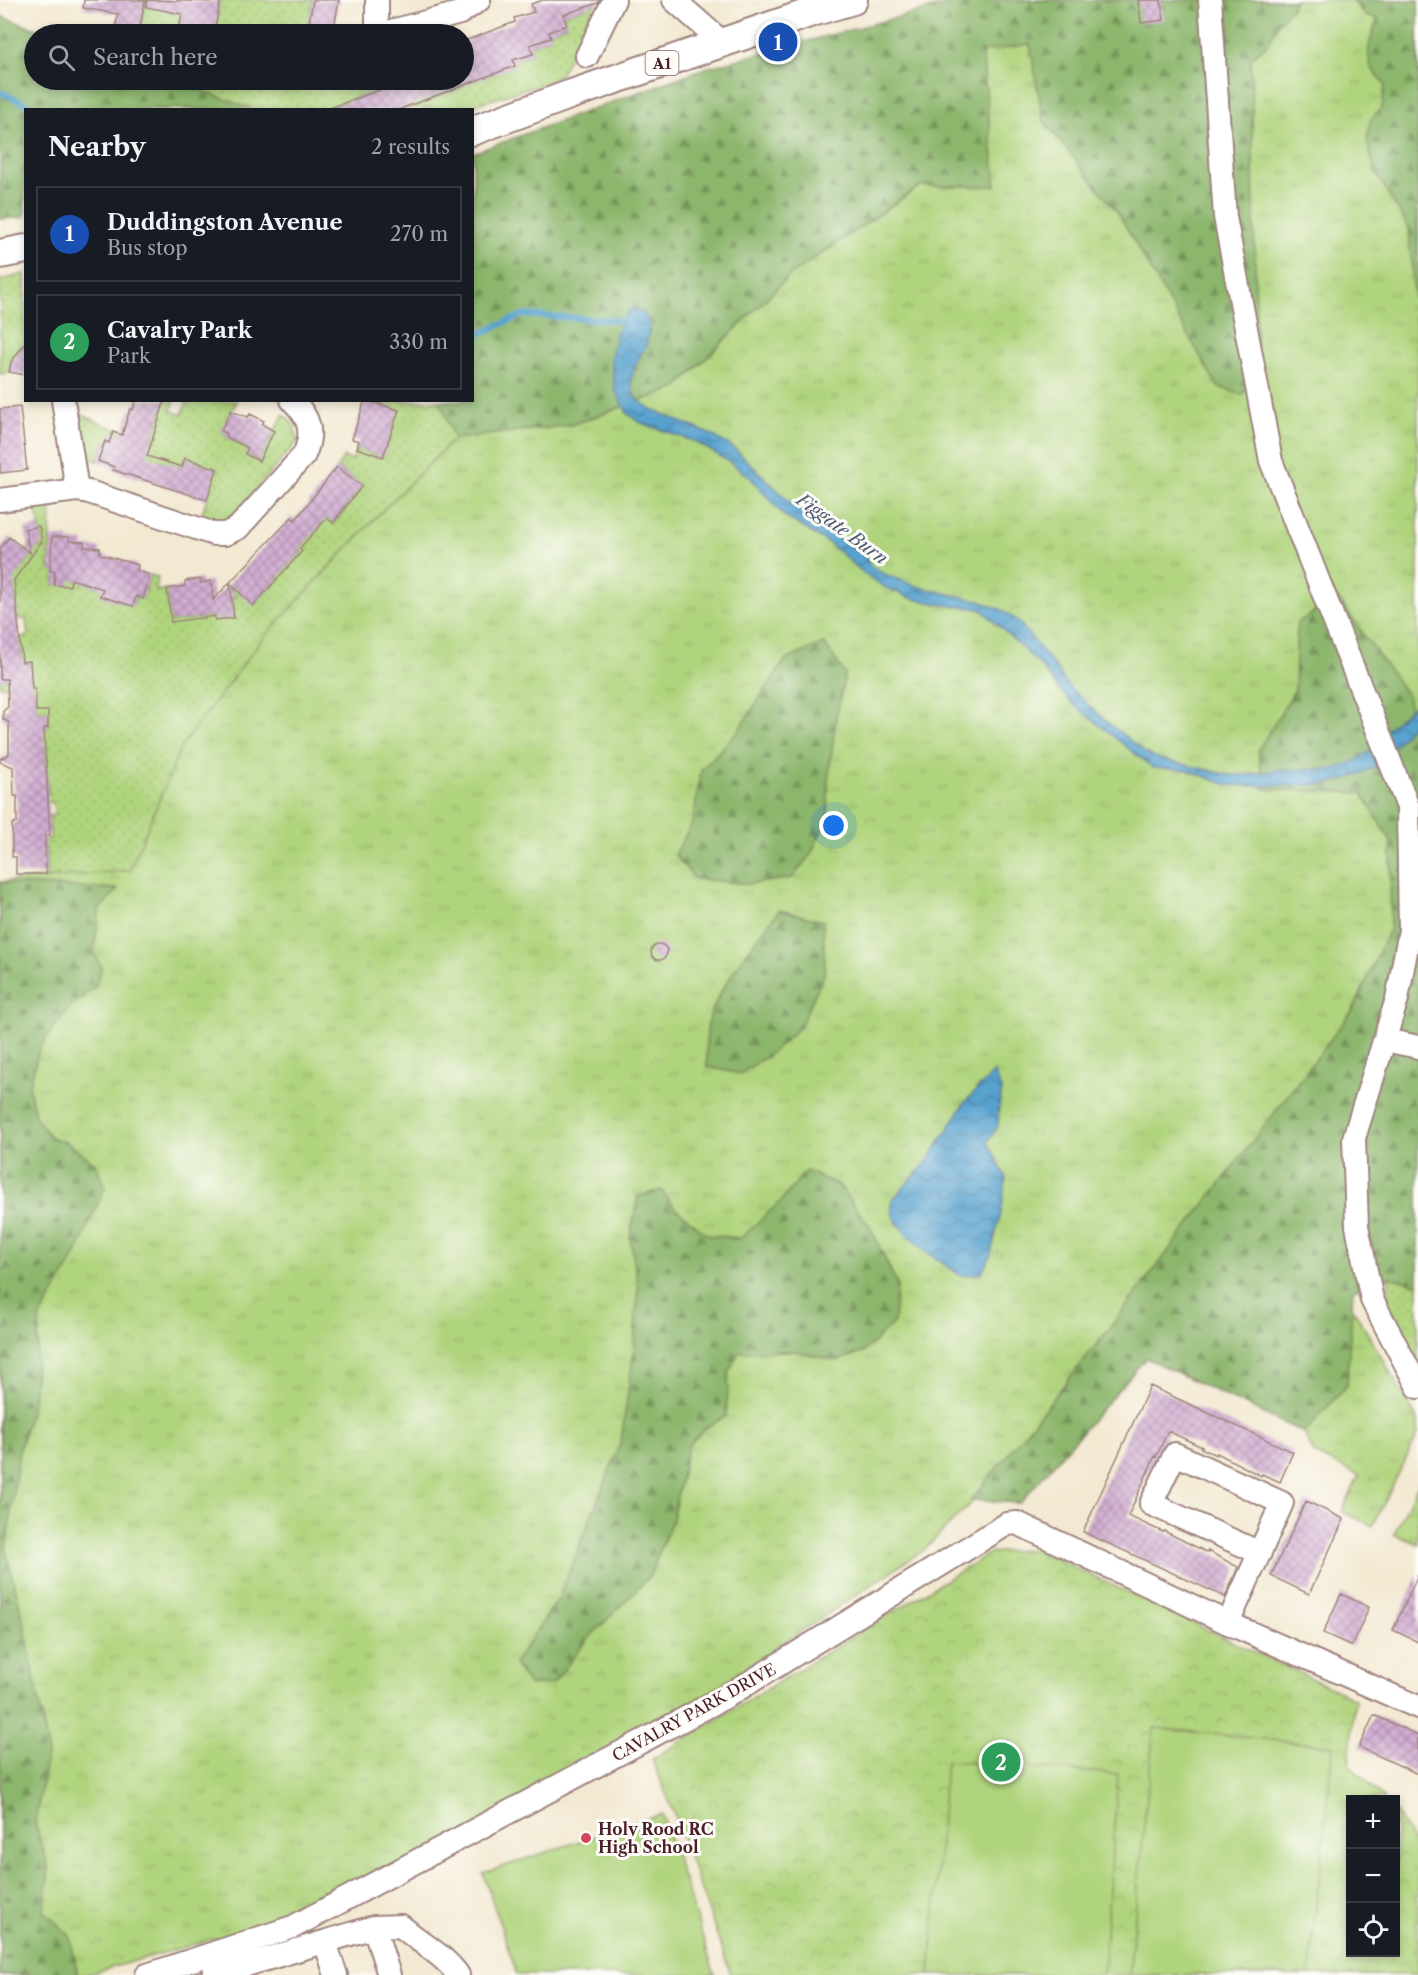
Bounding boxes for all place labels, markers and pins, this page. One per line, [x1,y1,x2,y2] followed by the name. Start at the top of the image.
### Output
[758,20,798,64] pin: 1
[982,1740,1020,1784] pin: 2
[598,1819,714,1857] place label: Holy Rood RC High School
[579,1831,593,1845] marker: Holy Rood RC High School

